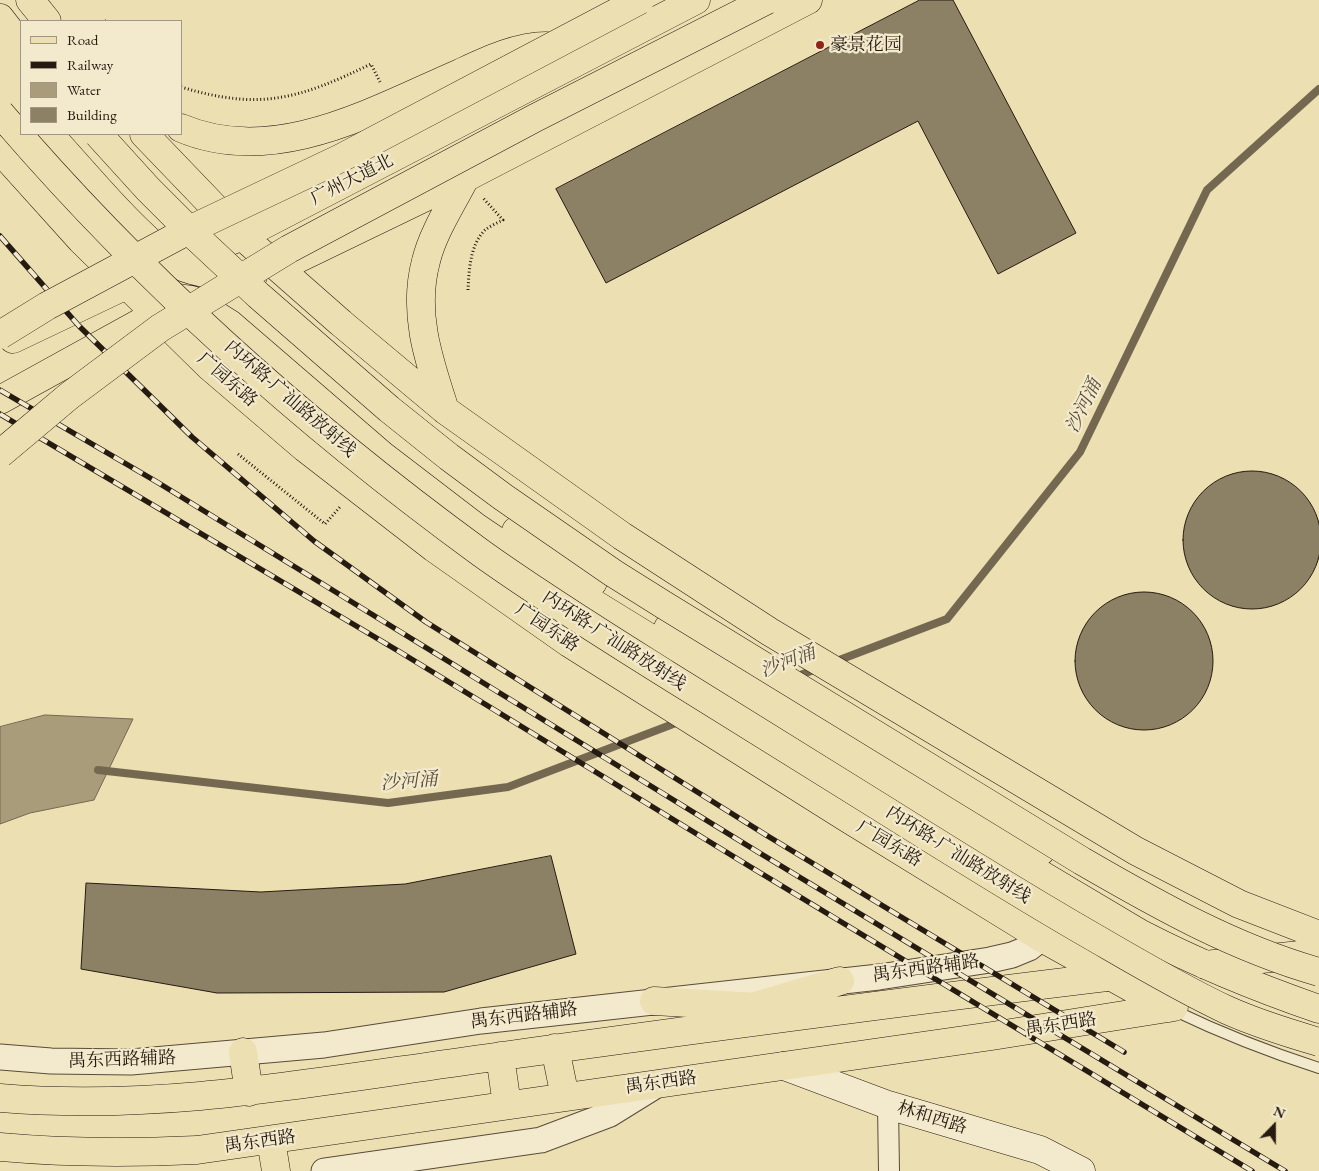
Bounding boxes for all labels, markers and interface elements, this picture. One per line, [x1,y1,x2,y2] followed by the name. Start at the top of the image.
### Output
[20,20,182,135] legend
[67,30,98,49] text: Road
[830,34,902,56] place label: 豪景花园
[814,39,826,51] marker: 豪景花园
[67,55,113,74] text: Railway
[67,80,101,99] text: Water
[67,105,117,124] text: Building
[307,150,397,210] street label: 广州大道北
[220,336,360,462] street label: 内环路-广汕路放射线
[193,348,261,412] street label: 广园东路
[1061,375,1107,437] water label: 沙河涌
[538,586,690,696] street label: 内环路-广汕路放射线
[511,599,583,657] street label: 广园东路
[757,641,819,683] water label: 沙河涌
[380,768,438,796] water label: 沙河涌
[881,802,1035,908] street label: 内环路-广汕路放射线
[853,816,925,872] street label: 广园东路
[871,951,981,987] street label: 禺东西路辅路
[469,999,579,1033] street label: 禺东西路辅路
[1024,1009,1098,1041] street label: 禺东西路
[68,1047,176,1073] street label: 禺东西路辅路
[624,1067,698,1099] street label: 禺东西路
[894,1097,970,1139] street label: 林和西路
[1249,1101,1299,1151] north arrow
[1271,1102,1288,1123] text: N
[223,1126,297,1158] street label: 禺东西路

